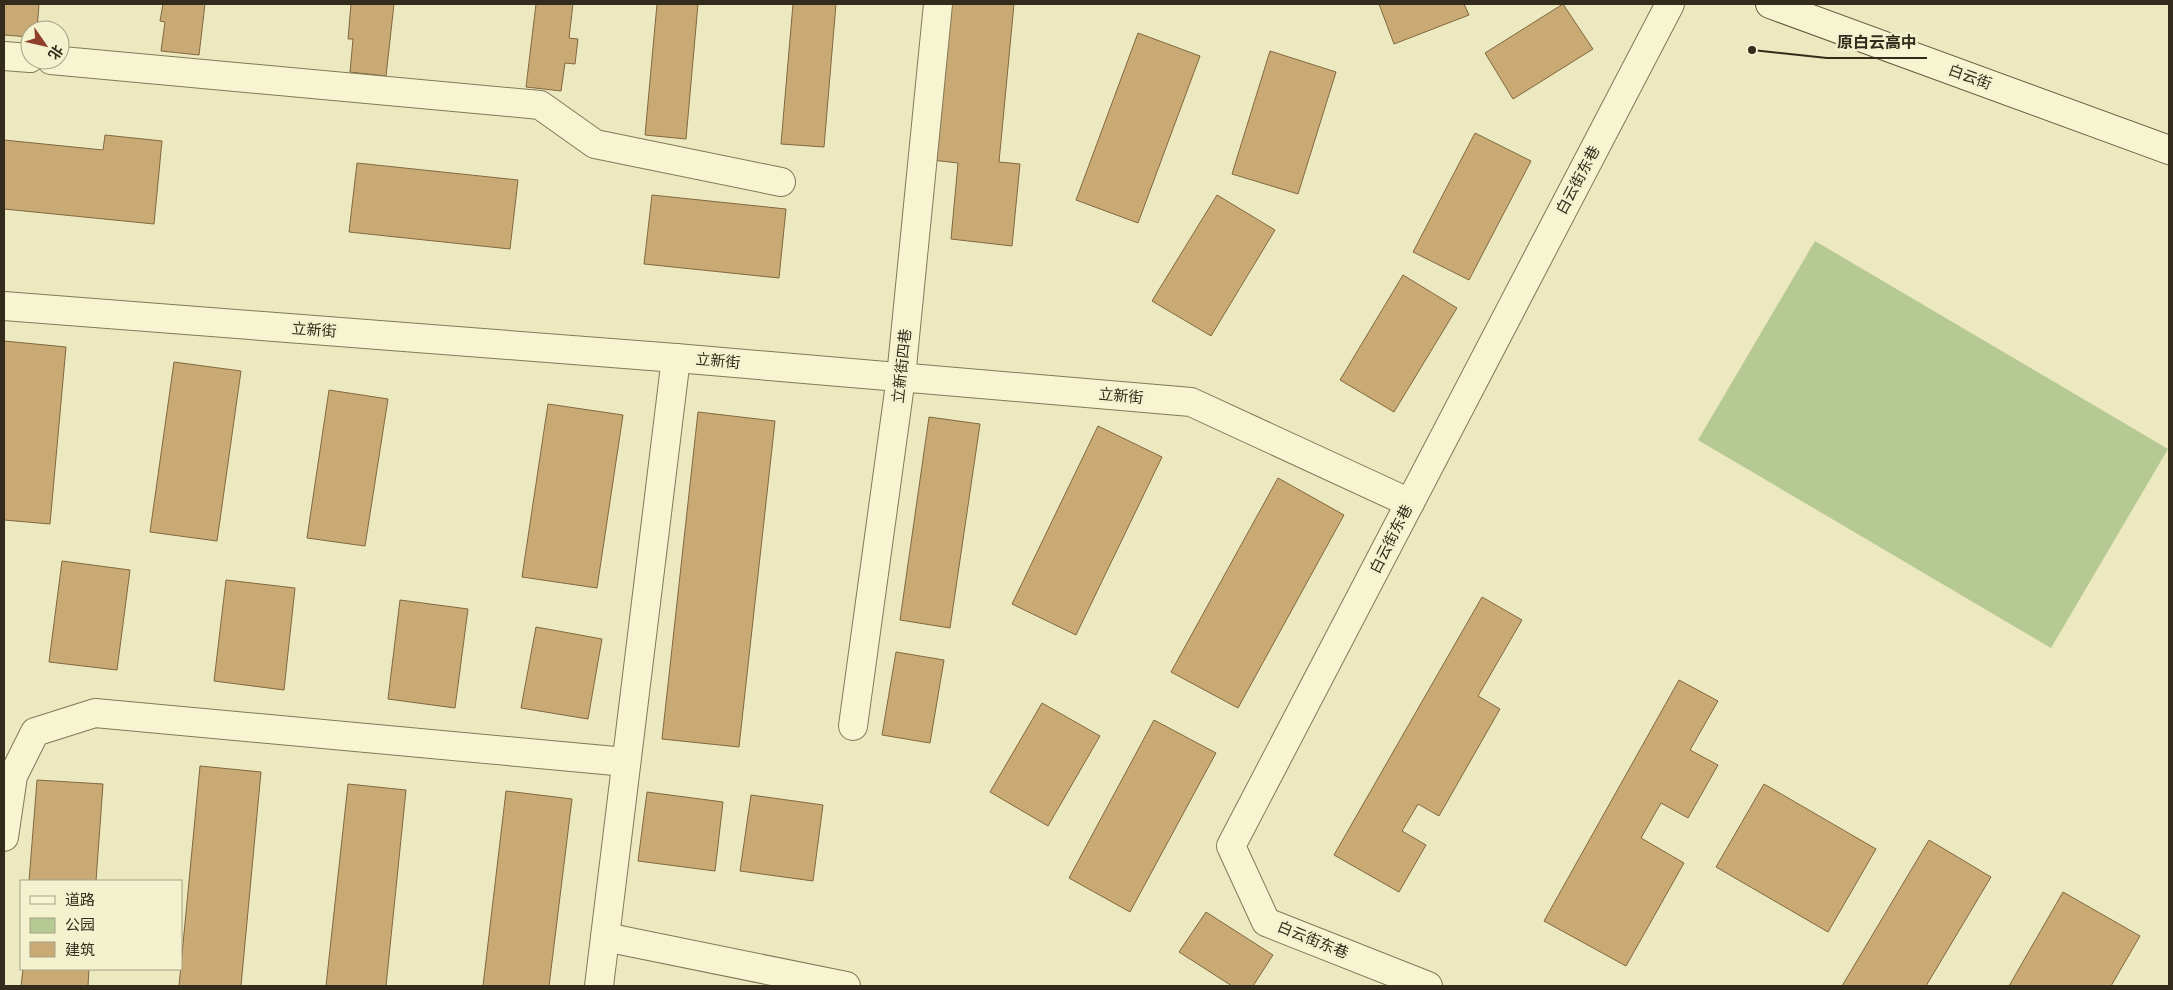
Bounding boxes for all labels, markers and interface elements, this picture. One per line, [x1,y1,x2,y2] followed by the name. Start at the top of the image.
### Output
[20,20,70,70] north arrow
[1827,27,1927,58] callout: 原白云高中
[1837,34,1917,51] text: 原白云高中
[45,42,65,62] text: 北
[1946,62,1994,92] street label: 白云街
[1553,143,1603,217] street label: 白云街东巷
[291,320,337,340] street label: 立新街
[890,328,914,404] street label: 立新街四巷
[695,351,741,371] street label: 立新街
[1098,386,1144,406] street label: 立新街
[1367,502,1415,576] street label: 白云街东巷
[20,880,182,970] legend
[65,892,95,908] text: 道路
[65,917,95,933] text: 公园
[1275,919,1351,961] street label: 白云街东巷
[65,942,95,958] text: 建筑

